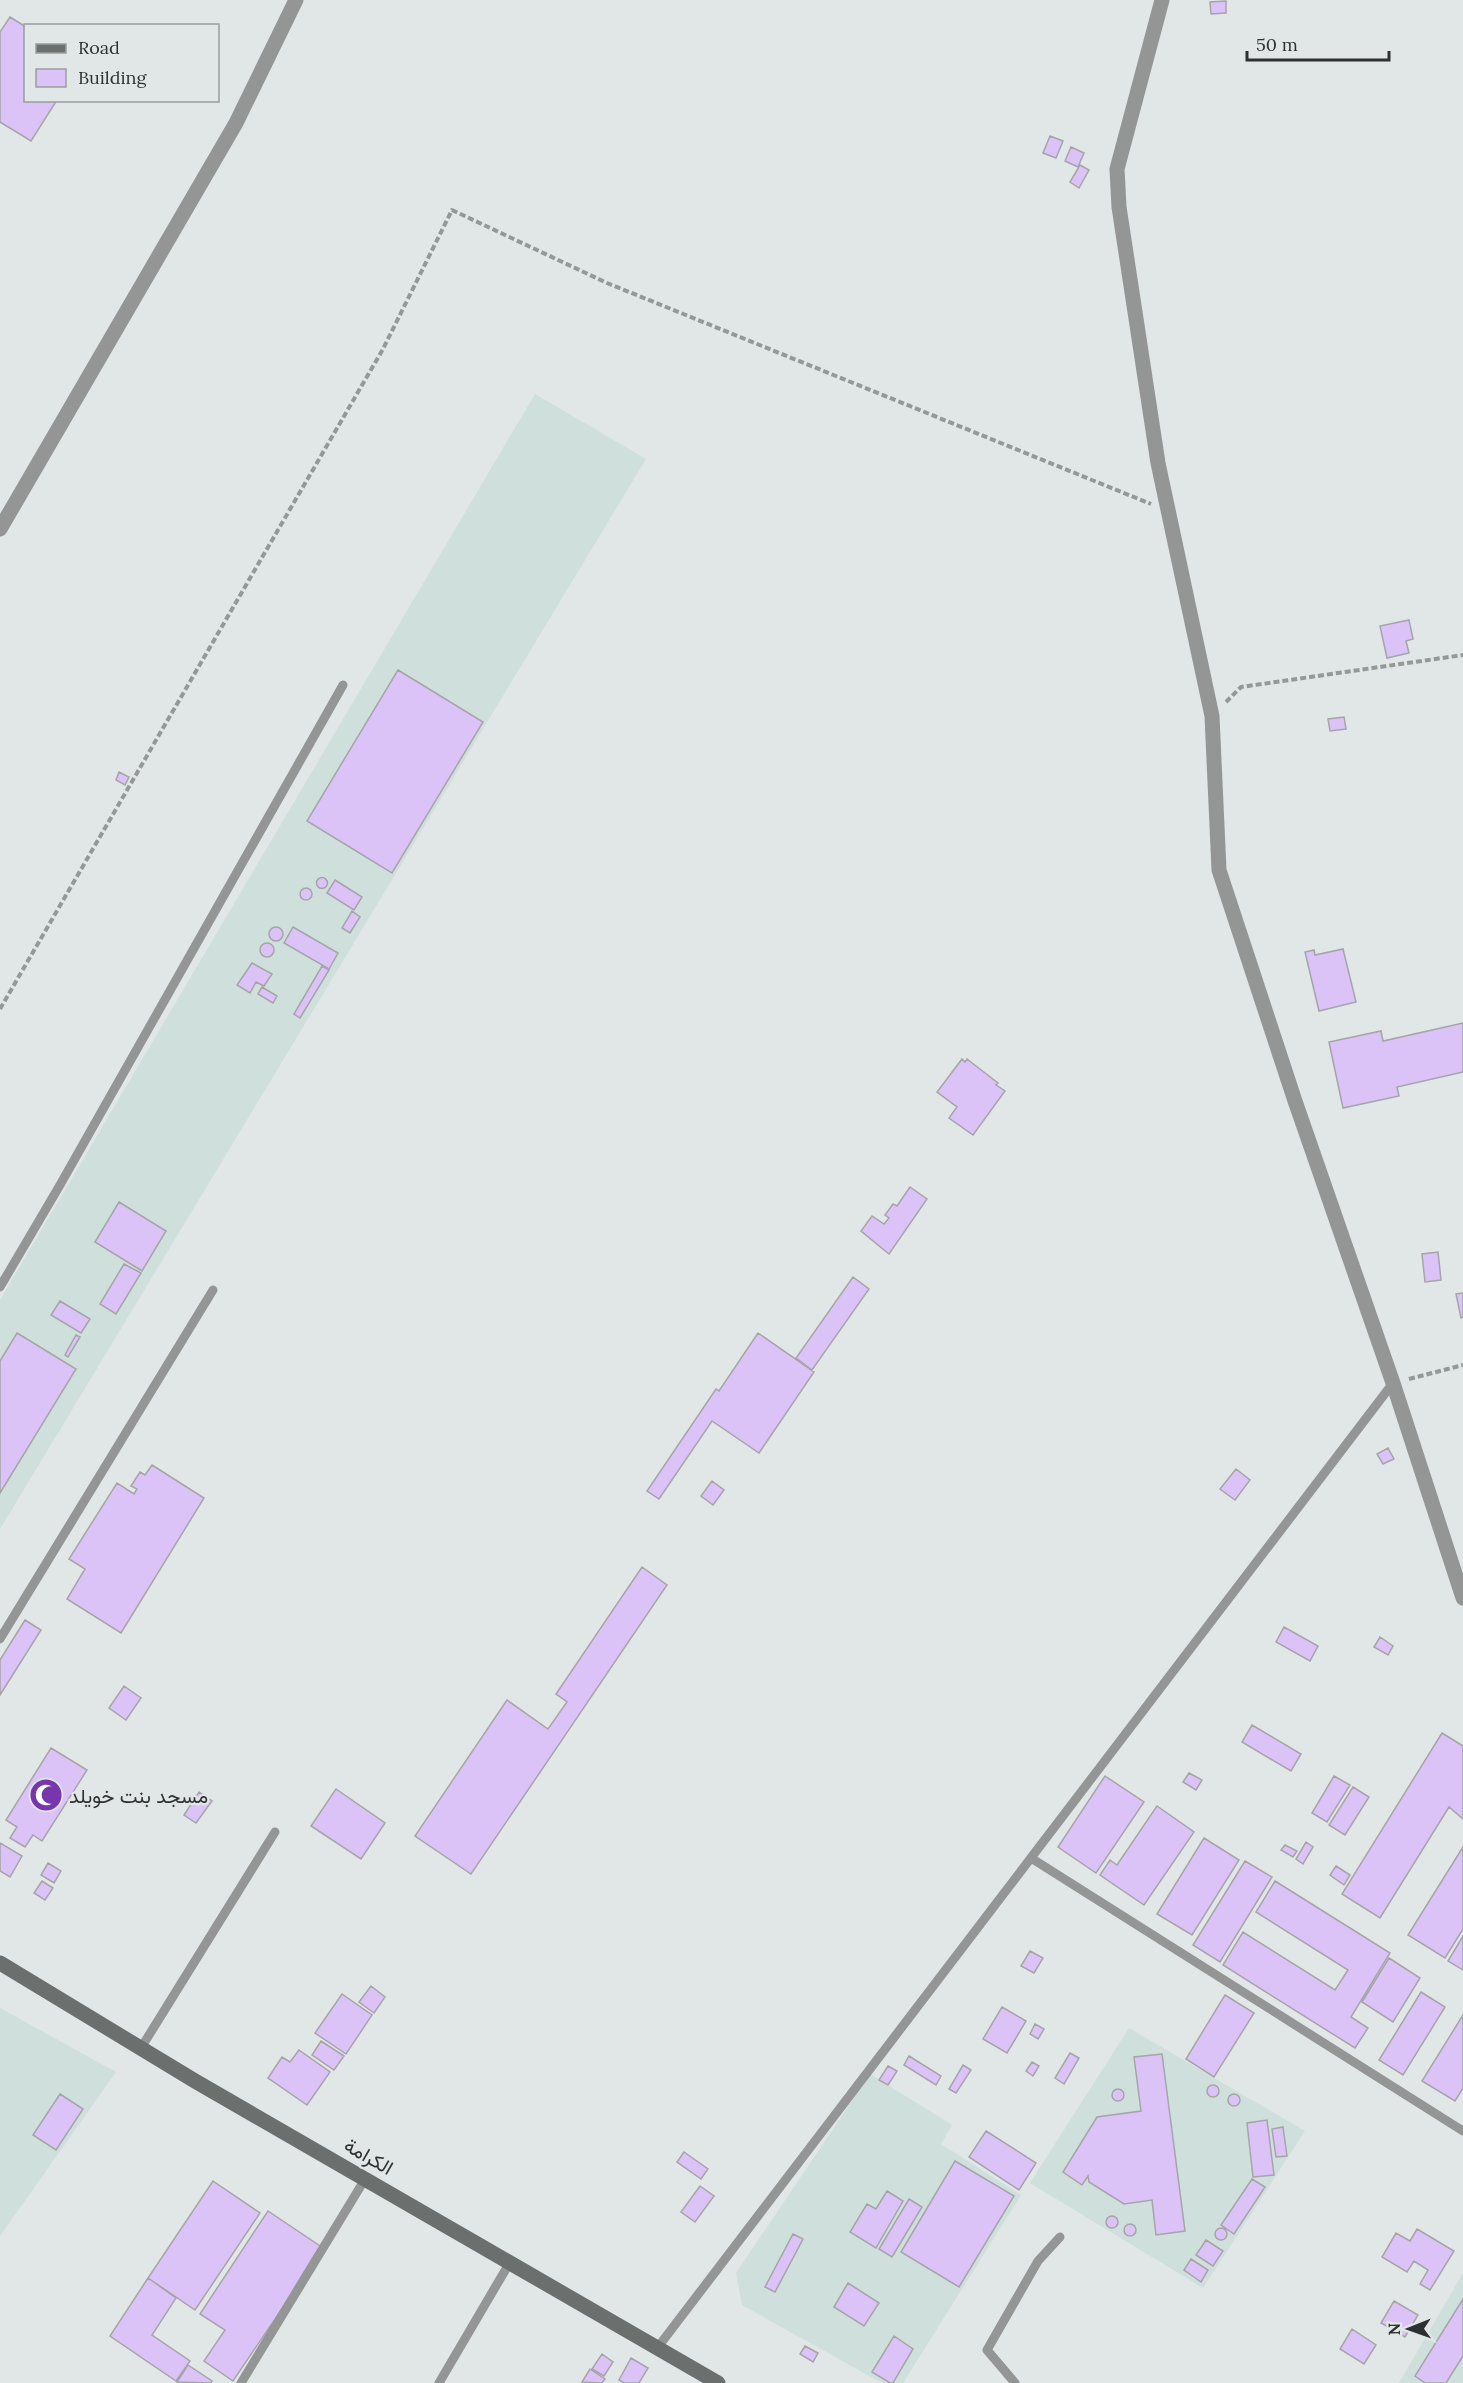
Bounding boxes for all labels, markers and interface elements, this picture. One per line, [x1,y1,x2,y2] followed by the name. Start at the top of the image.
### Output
[24,24,219,102] legend
[1247,24,1390,62] scale bar
[1256,33,1298,56] text: 50 m
[78,36,120,59] text: Road
[78,66,148,89] text: Building
[28,1777,64,1813] mosque icon: مسجد بنت خويلد
[69,1783,208,1809] place label: مسجد بنت خويلد
[339,2132,398,2181] street label: الكرامة
[1379,2299,1439,2359] north arrow
[1384,2323,1404,2336] text: N

